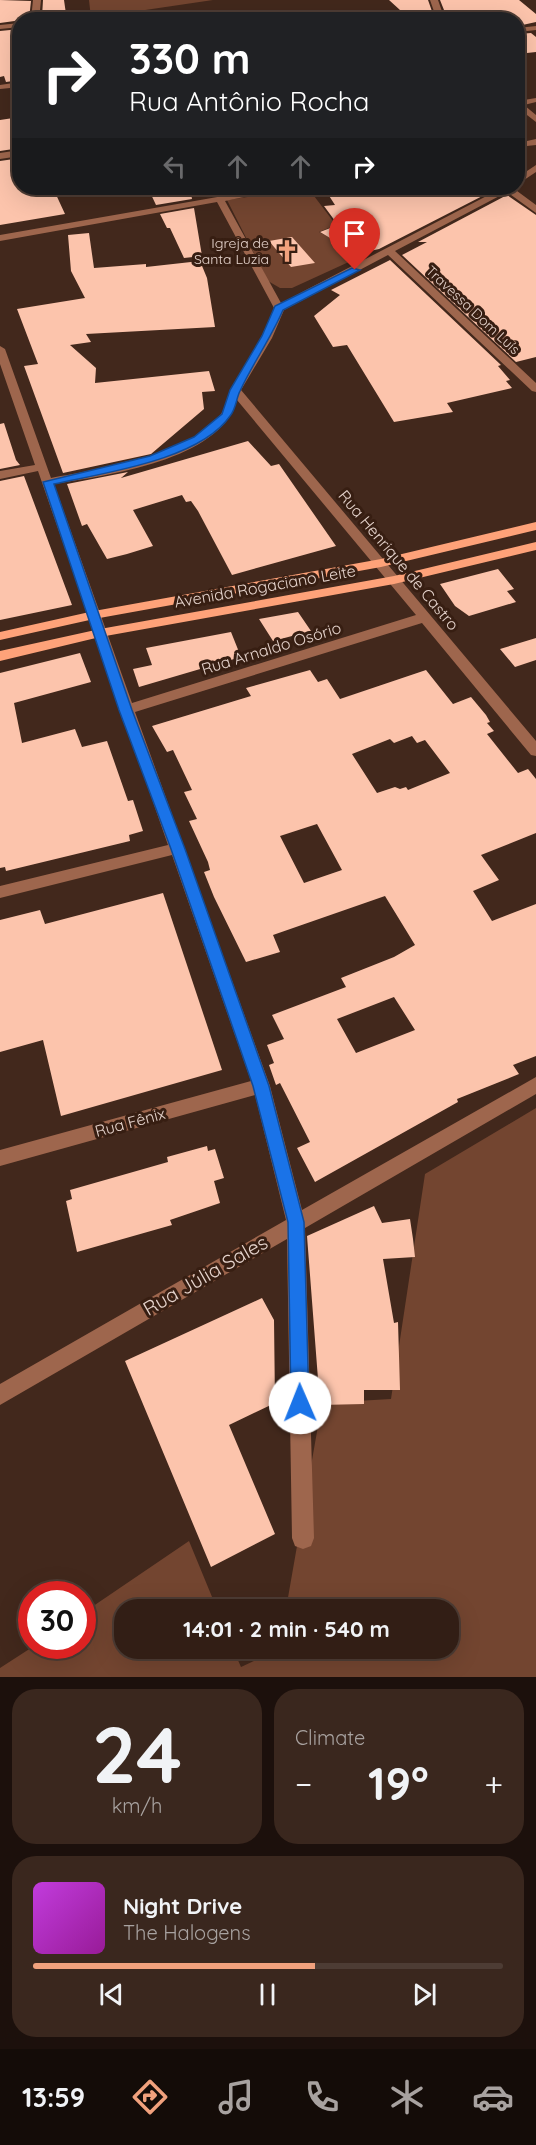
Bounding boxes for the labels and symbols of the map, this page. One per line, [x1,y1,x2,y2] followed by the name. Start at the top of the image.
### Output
[329,208,380,270] pin
[194,234,269,268] place label: Igreja de Santa Luzia
[274,238,300,264] church icon: Igreja de Santa Luzia
[422,262,524,358] street label: Travessa Dom Luís
[334,486,464,634] street label: Rua Henrique de Castro
[173,560,357,612] street label: Avenida Rogaciano Leite
[199,617,343,679] street label: Rua Arnaldo Osório
[93,1103,168,1141] street label: Rua Fênix
[138,1229,272,1321] street label: Rua Júlia Sales
[268,1371,332,1435] position arrow
[18,1581,96,1659] speed limit sign: 30

